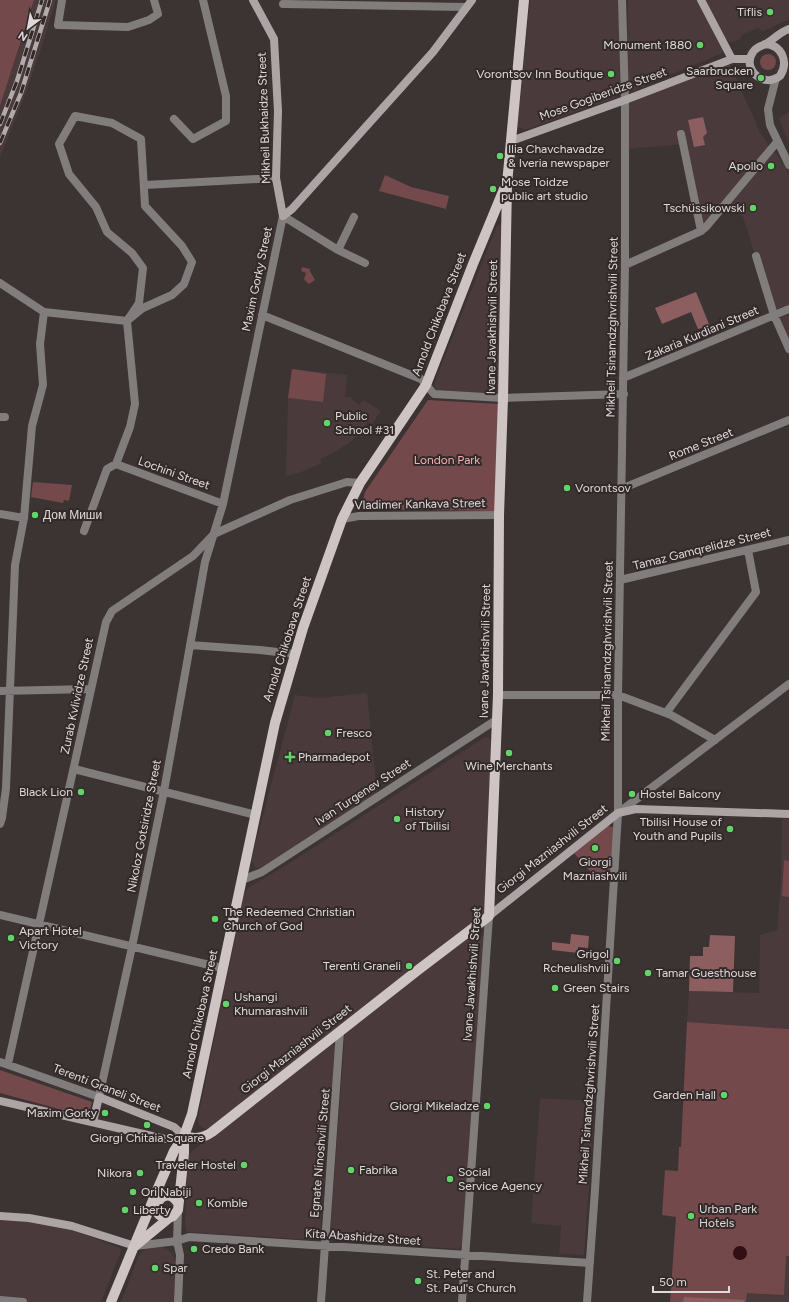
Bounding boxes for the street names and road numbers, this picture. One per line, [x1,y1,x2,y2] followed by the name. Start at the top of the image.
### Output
[255,51,273,184] street label: Mikheil Bukhaidze Street
[537,64,669,124] street label: Mose Gogiberidze Street
[239,225,275,333] street label: Maxim Gorky Street
[603,236,621,417] street label: Mikheil Tsinamdzghvrishvili Street
[409,250,469,378] street label: Arnold Chikobava Street
[484,259,500,394] street label: Ivane Javakhishvili Street
[643,303,761,363] street label: Zakaria Kurdiani Street
[667,425,735,463] street label: Rome Street
[136,454,212,493] street label: Lochini Street
[354,496,486,512] street label: Vladimer Kankava Street
[632,525,773,573] street label: Tamaz Gamqrelidze Street
[598,560,616,741] street label: Mikheil Tsinamdzghvrishvili Street
[260,574,314,704] street label: Arnold Chikobava Street
[477,583,493,718] street label: Ivane Javakhishvili Street
[58,636,96,755] street label: Zurab Kvlividze Street
[312,756,414,828] street label: Ivan Turgenev Street
[124,758,164,894] street label: Nikoloz Gotsiridze Street
[494,801,610,897] street label: Giorgi Mazniashvili Street
[460,906,484,1042] street label: Ivane Javakhishvili Street
[180,948,221,1080] street label: Arnold Chikobava Street
[238,1001,355,1097] street label: Giorgi Mazniashvili Street
[576,1003,602,1185] street label: Mikheil Tsinamdzghvrishvili Street
[51,1061,163,1115] street label: Terenti Graneli Street
[307,1087,333,1218] street label: Egnate Ninoshvili Street
[305,1226,422,1248] street label: Kita Abashidze Street

